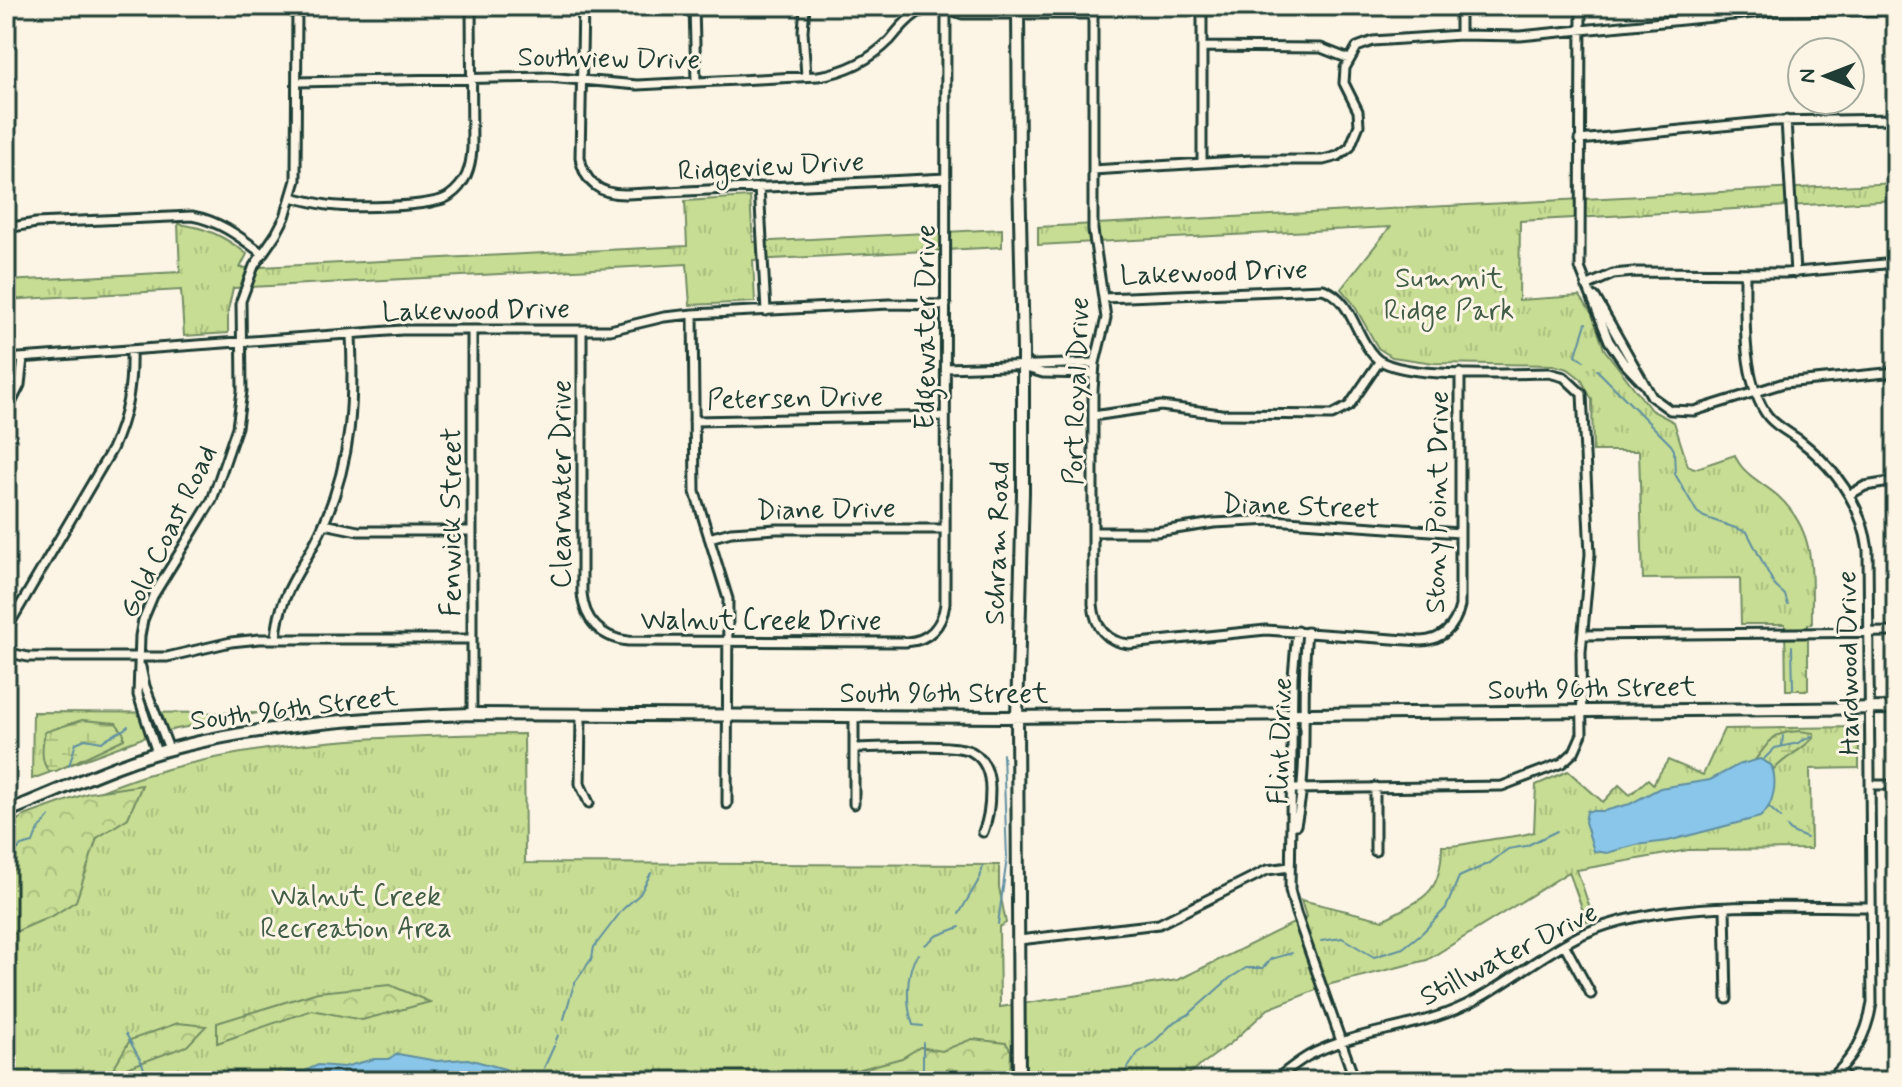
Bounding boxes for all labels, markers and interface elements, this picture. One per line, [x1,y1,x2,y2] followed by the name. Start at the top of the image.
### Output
[1786,36,1866,116] north arrow
[517,39,701,80] street label: Southview Drive
[1794,69,1822,83] text: N
[677,144,865,193] street label: Ridgeview Drive
[908,224,948,430] street label: Edgewater Drive
[1120,252,1309,295] street label: Lakewood Drive
[1384,261,1514,332] park label: Summit Ridge Park
[382,291,570,332] street label: Lakewood Drive
[1056,296,1099,486] street label: Port Royal Drive
[707,379,884,420] street label: Petersen Drive
[544,380,581,588] street label: Clearwater Drive
[1418,390,1459,614] street label: Stony Point Drive
[434,427,471,617] street label: Fenwick Street
[111,440,227,625] street label: Gold Coast Road
[977,461,1020,626] street label: Schram Road
[1222,486,1380,529] street label: Diane Street
[756,491,896,530] street label: Diane Drive
[1829,570,1870,756] street label: Hardwood Drive
[640,603,882,640] street label: Walnut Creek Drive
[1487,669,1697,710] street label: South 96th Street
[840,676,1049,713] street label: South 96th Street
[1261,677,1302,805] street label: Flint Drive
[188,678,401,741] street label: South 96th Street
[260,879,452,948] park label: Walnut Creek Recreation Area
[1414,894,1604,1016] street label: Stillwater Drive

